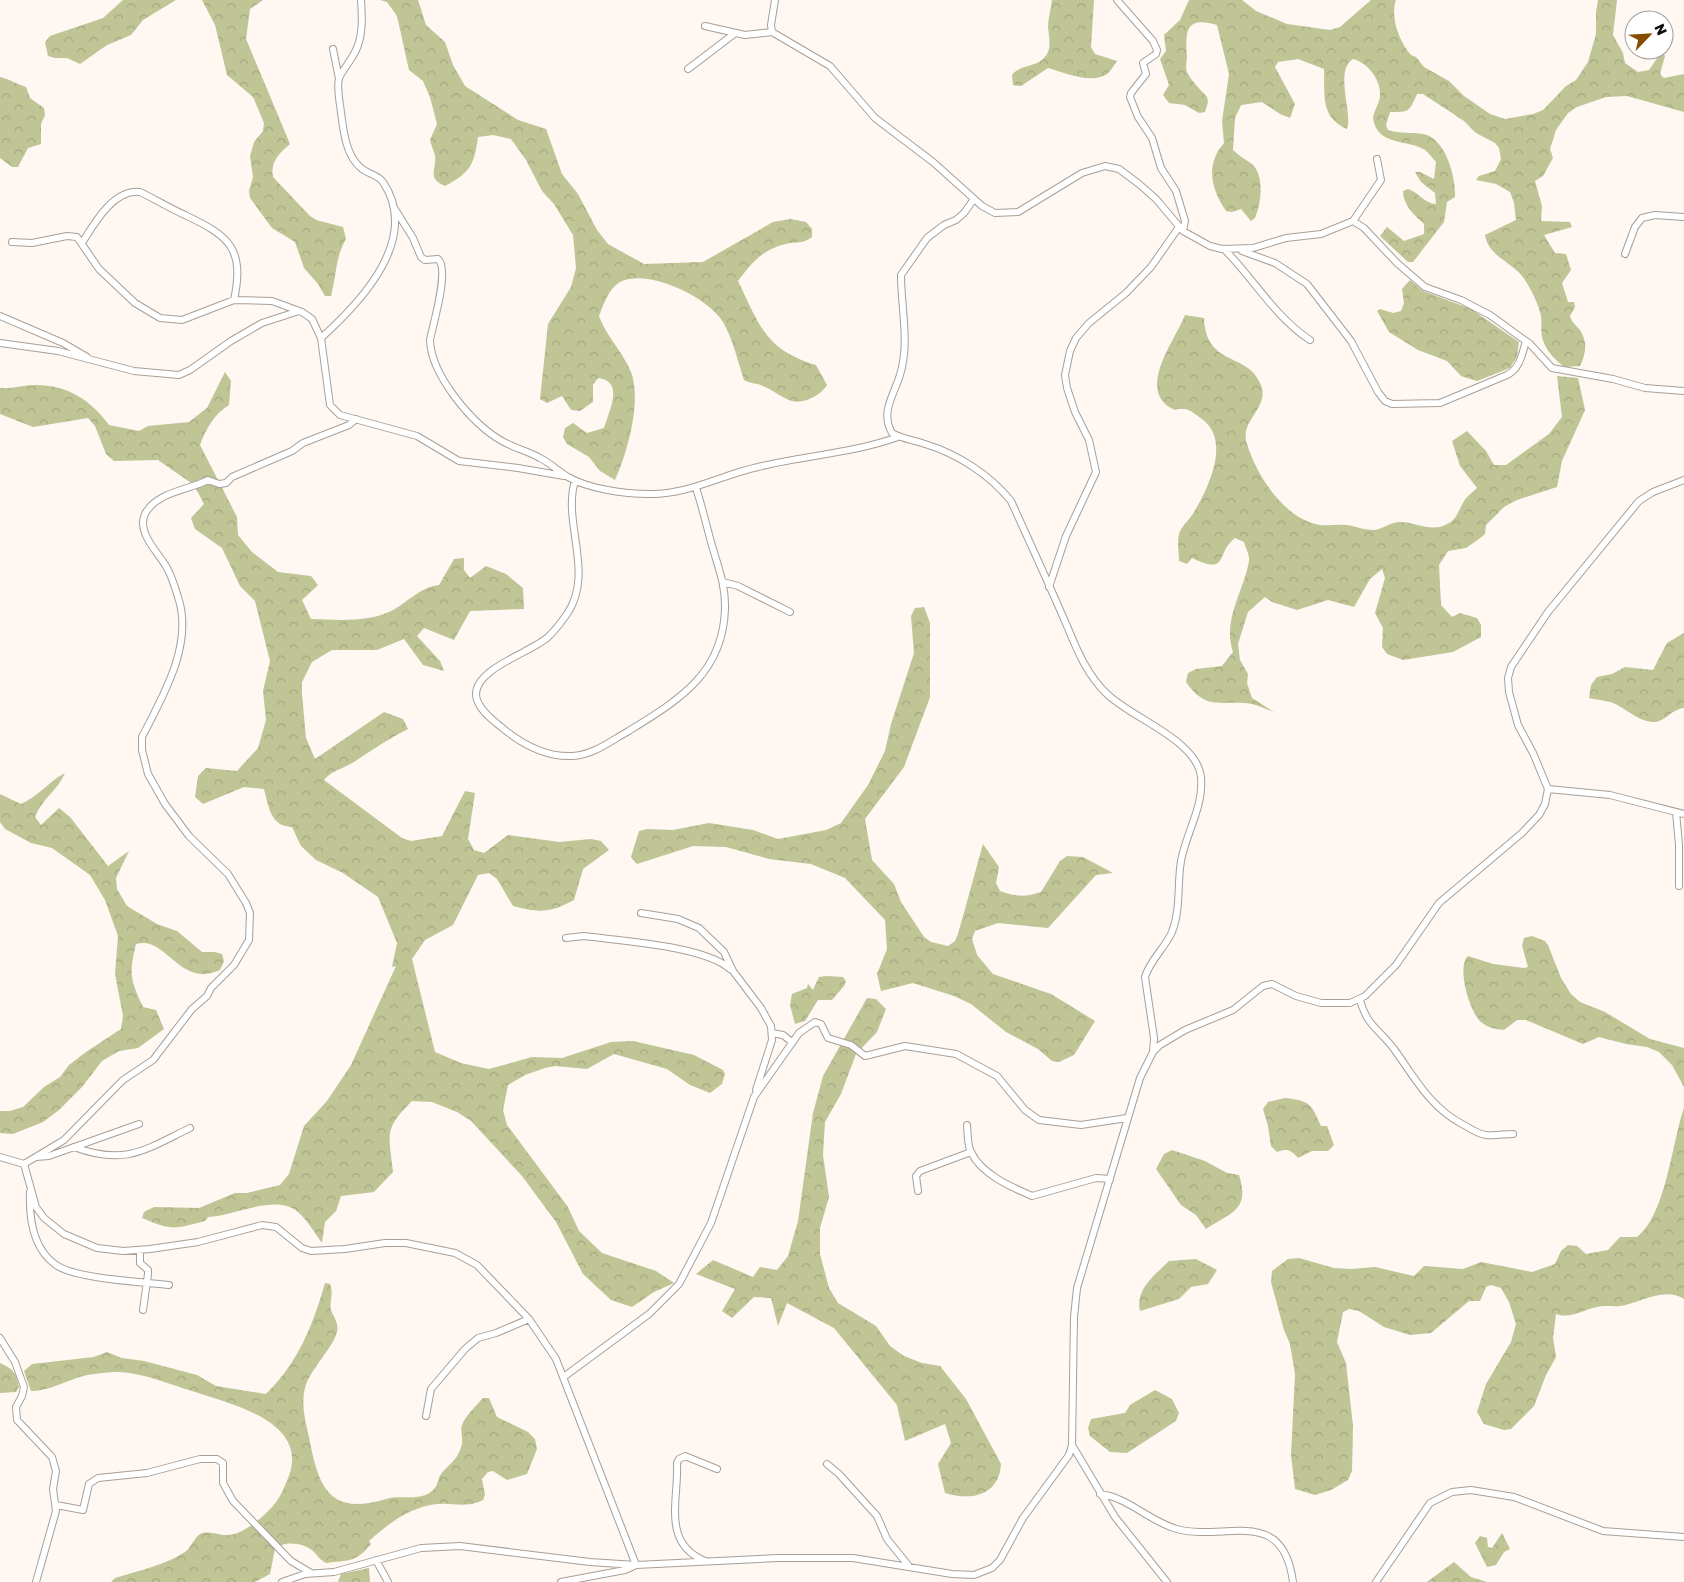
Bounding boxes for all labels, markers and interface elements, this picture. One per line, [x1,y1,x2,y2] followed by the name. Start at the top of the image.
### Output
[1624,10,1674,60] north arrow
[1651,21,1671,38] text: N

